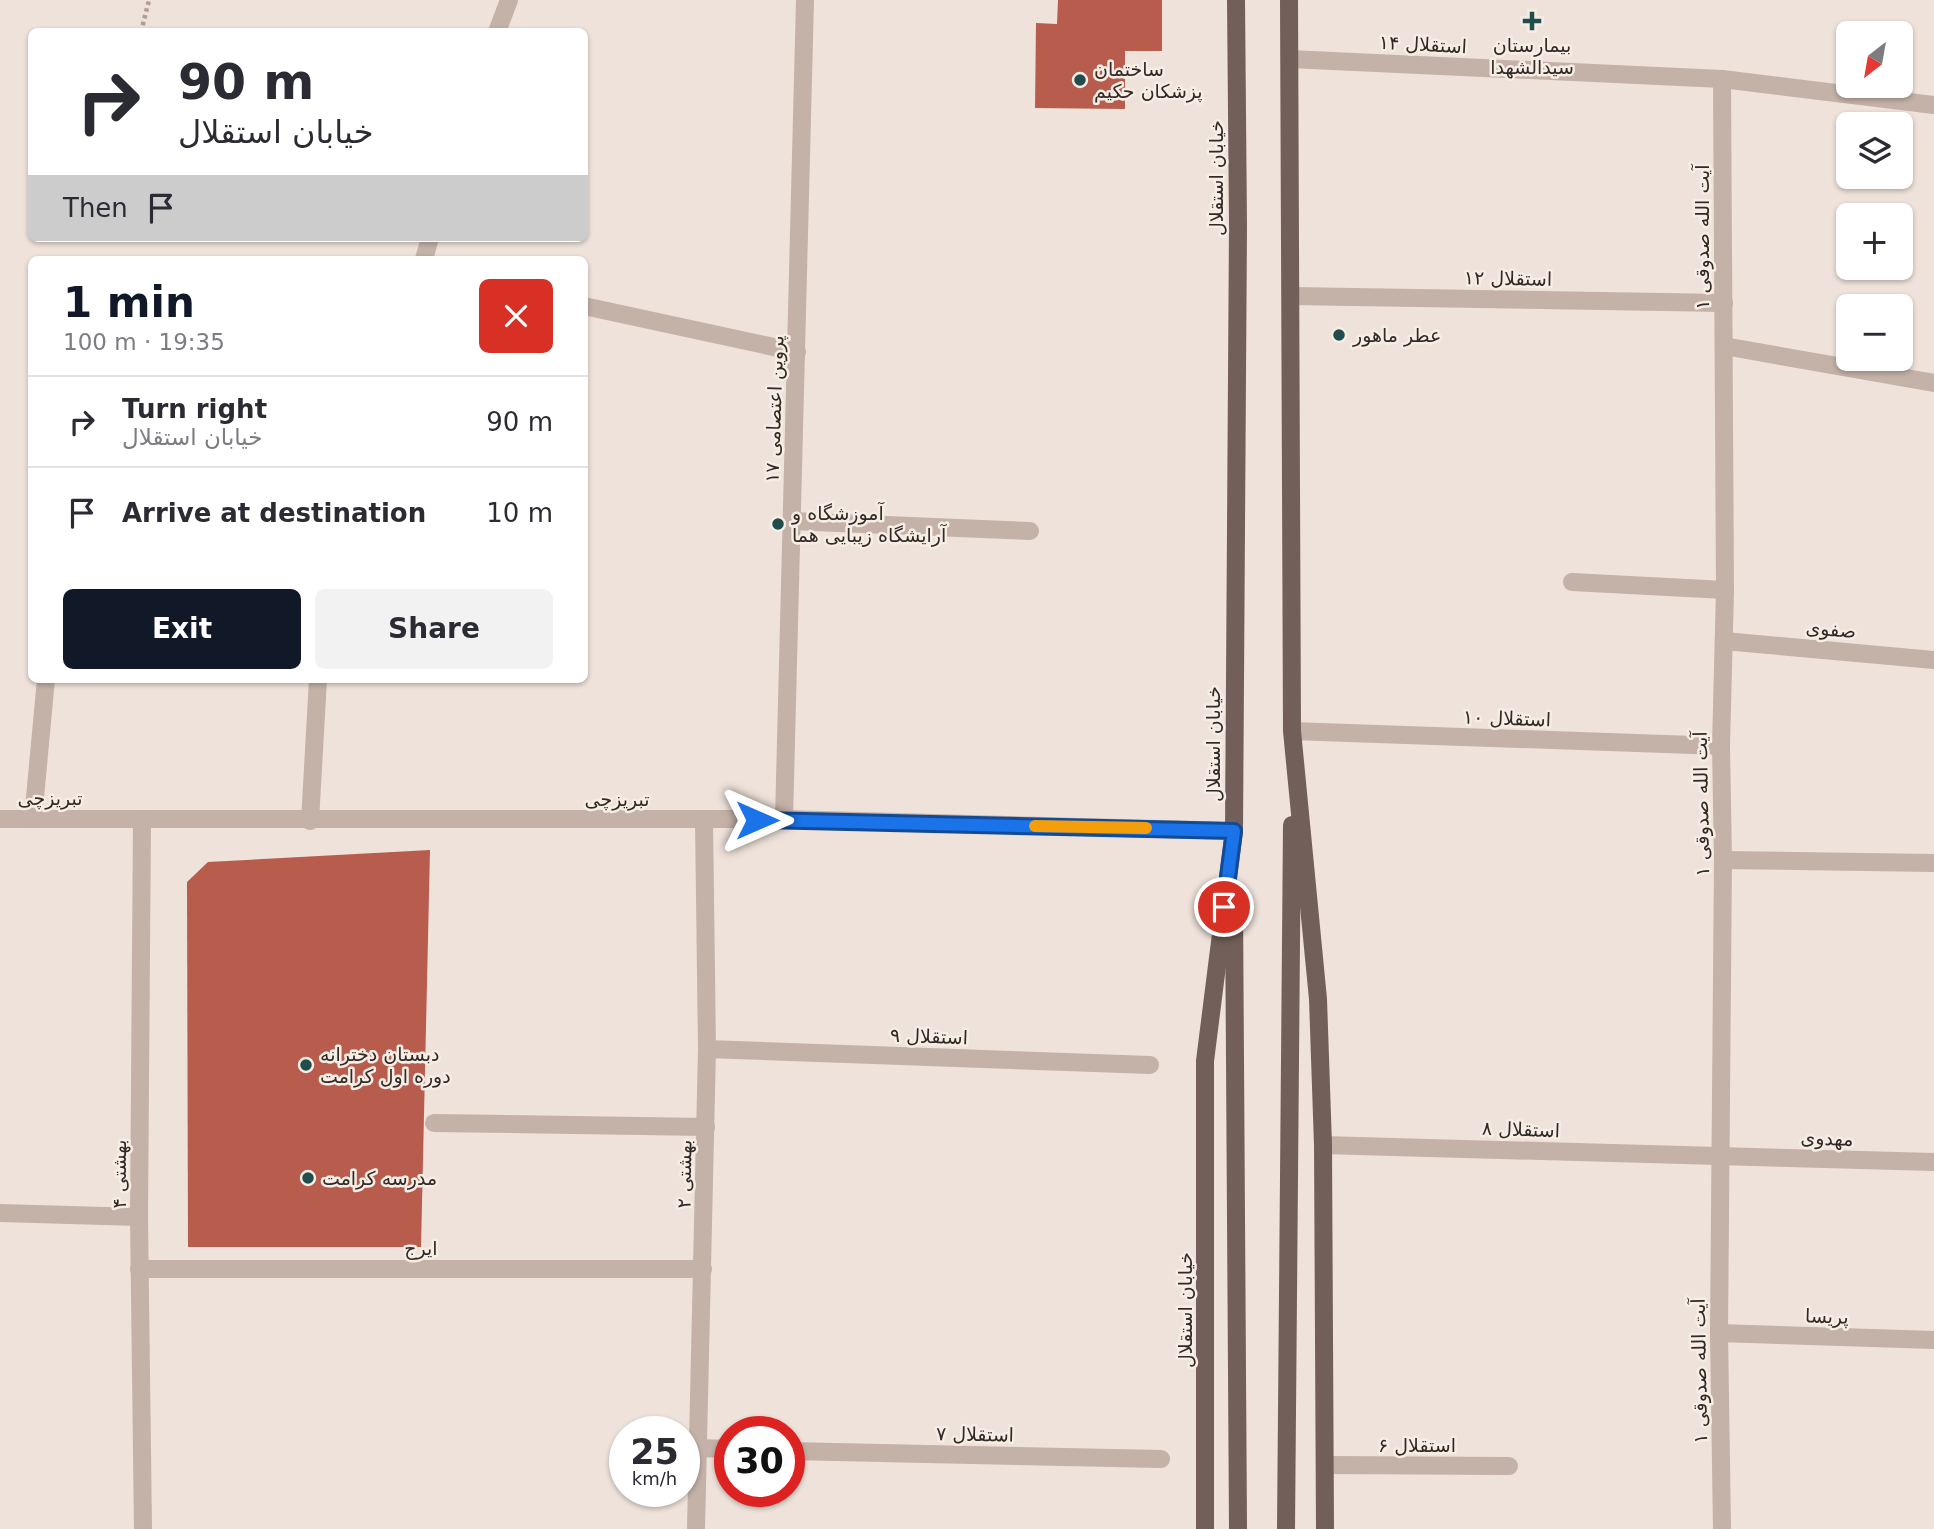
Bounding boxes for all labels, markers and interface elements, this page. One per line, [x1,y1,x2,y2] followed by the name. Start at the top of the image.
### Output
[1522,11,1542,31] marker: بیمارستان سیدالشهدا
[1836,21,1913,98] north arrow
[1836,21,1913,371] map controls
[1378,31,1468,57] street label: استقلال ۱۴
[1490,34,1574,79] place label: بیمارستان سیدالشهدا
[178,54,314,111] text: 90 m
[63,56,154,147] icon: right
[1094,58,1203,103] place label: ساختمان پزشکان حکیم
[1072,72,1088,88] marker: ساختمان پزشکان حکیم
[1836,112,1913,189] button: layers
[178,113,373,151] text: خیابان استقلال
[1205,120,1227,236] street label: خیابان استقلال
[1690,164,1714,310] street label: آیت الله صدوقی ۱
[142,189,180,227] icon: arrive
[63,193,128,223] text: Then
[1836,203,1913,280] button: +
[1464,266,1552,290] street label: استقلال ۱۲
[63,278,195,327] text: 1 min
[479,279,553,353] button: close
[1836,294,1913,371] button: −
[1352,324,1441,347] place label: عطر ماهور
[1331,327,1347,343] marker: عطر ماهور
[63,329,225,355] text: 100 m · 19:35
[760,335,789,483] street label: پروین اعتصامی ۱۷
[122,394,267,424] text: Turn right
[63,403,101,441] icon: right
[486,407,553,437] text: 90 m
[122,424,262,450] text: خیابان استقلال
[63,494,101,532] icon: arrive
[122,498,426,528] text: Arrive at destination
[486,498,553,528] text: 10 m
[791,501,947,547] place label: آموزشگاه و آرایشگاه زیبایی هما
[770,516,786,532] marker: آموزشگاه و آرایشگاه زیبایی هما
[63,589,301,669] button: Exit
[315,589,553,669] button: Share
[1805,616,1857,643] street label: صفوی
[1202,686,1224,802] street label: خیابان استقلال
[1463,705,1551,731] street label: استقلال ۱۰
[1688,730,1714,877] street label: آیت الله صدوقی ۱
[720,783,794,857] position arrow
[18,787,82,810] street label: تبریزچی
[585,788,649,811] street label: تبریزچی
[1194,877,1254,937] pin
[1205,888,1243,926] icon: arrive
[890,1024,968,1048] street label: استقلال ۹
[320,1043,451,1088] place label: دبستان دخترانه دوره اول کرامت
[298,1057,314,1073] marker: دبستان دخترانه دوره اول کرامت
[1482,1117,1560,1141] street label: استقلال ۸
[1800,1126,1854,1151] street label: مهدوی
[672,1139,697,1209] street label: بهشتی ۲
[108,1140,131,1208] street label: بهشتی ۴
[322,1167,437,1190] place label: مدرسه کرامت
[300,1170,316,1186] marker: مدرسه کرامت
[404,1237,438,1260] street label: ایرج
[1174,1252,1196,1368] street label: خیابان استقلال
[1686,1297,1712,1444] street label: آیت الله صدوقی ۱
[1805,1304,1849,1329] street label: پریسا
[714,1416,805,1507] speed limit sign: 30
[936,1422,1014,1446] street label: استقلال ۷
[630,1432,679,1472] text: 25
[1378,1434,1456,1456] street label: استقلال ۶
[632,1468,677,1489] text: km/h

